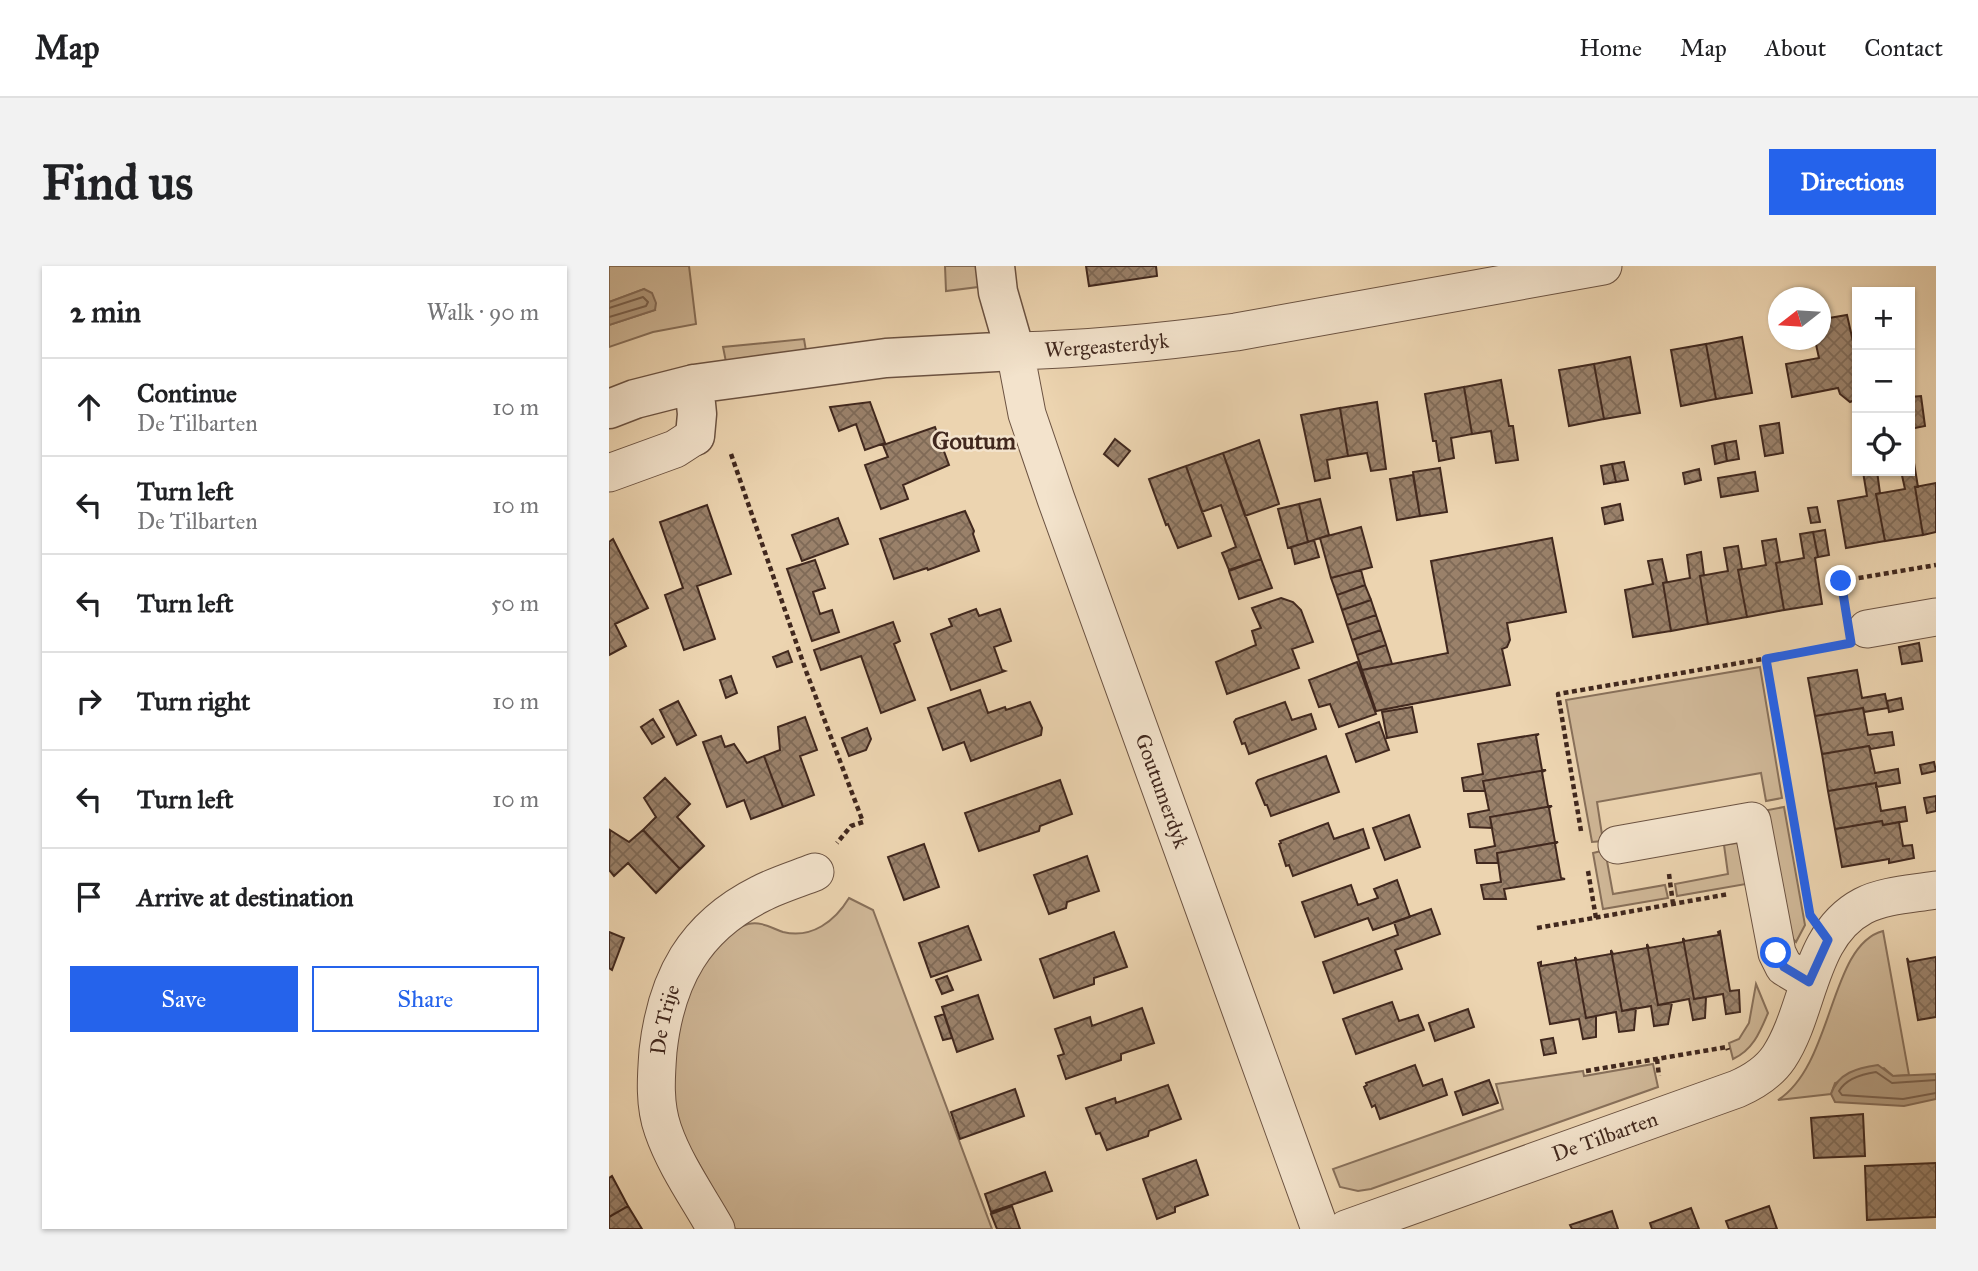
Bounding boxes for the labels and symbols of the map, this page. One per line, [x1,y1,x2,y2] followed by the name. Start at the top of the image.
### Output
[1768,287,1831,350] north arrow
[1044,327,1170,363] street label: Wergeasterdyk
[932,426,1017,456] district label: Goutum
[1825,565,1856,596] route end
[1129,730,1195,852] street label: Goutumerdyk
[1760,937,1791,968] route start
[645,981,686,1056] street label: De Trije
[1549,1105,1661,1167] street label: De Tilbarten

